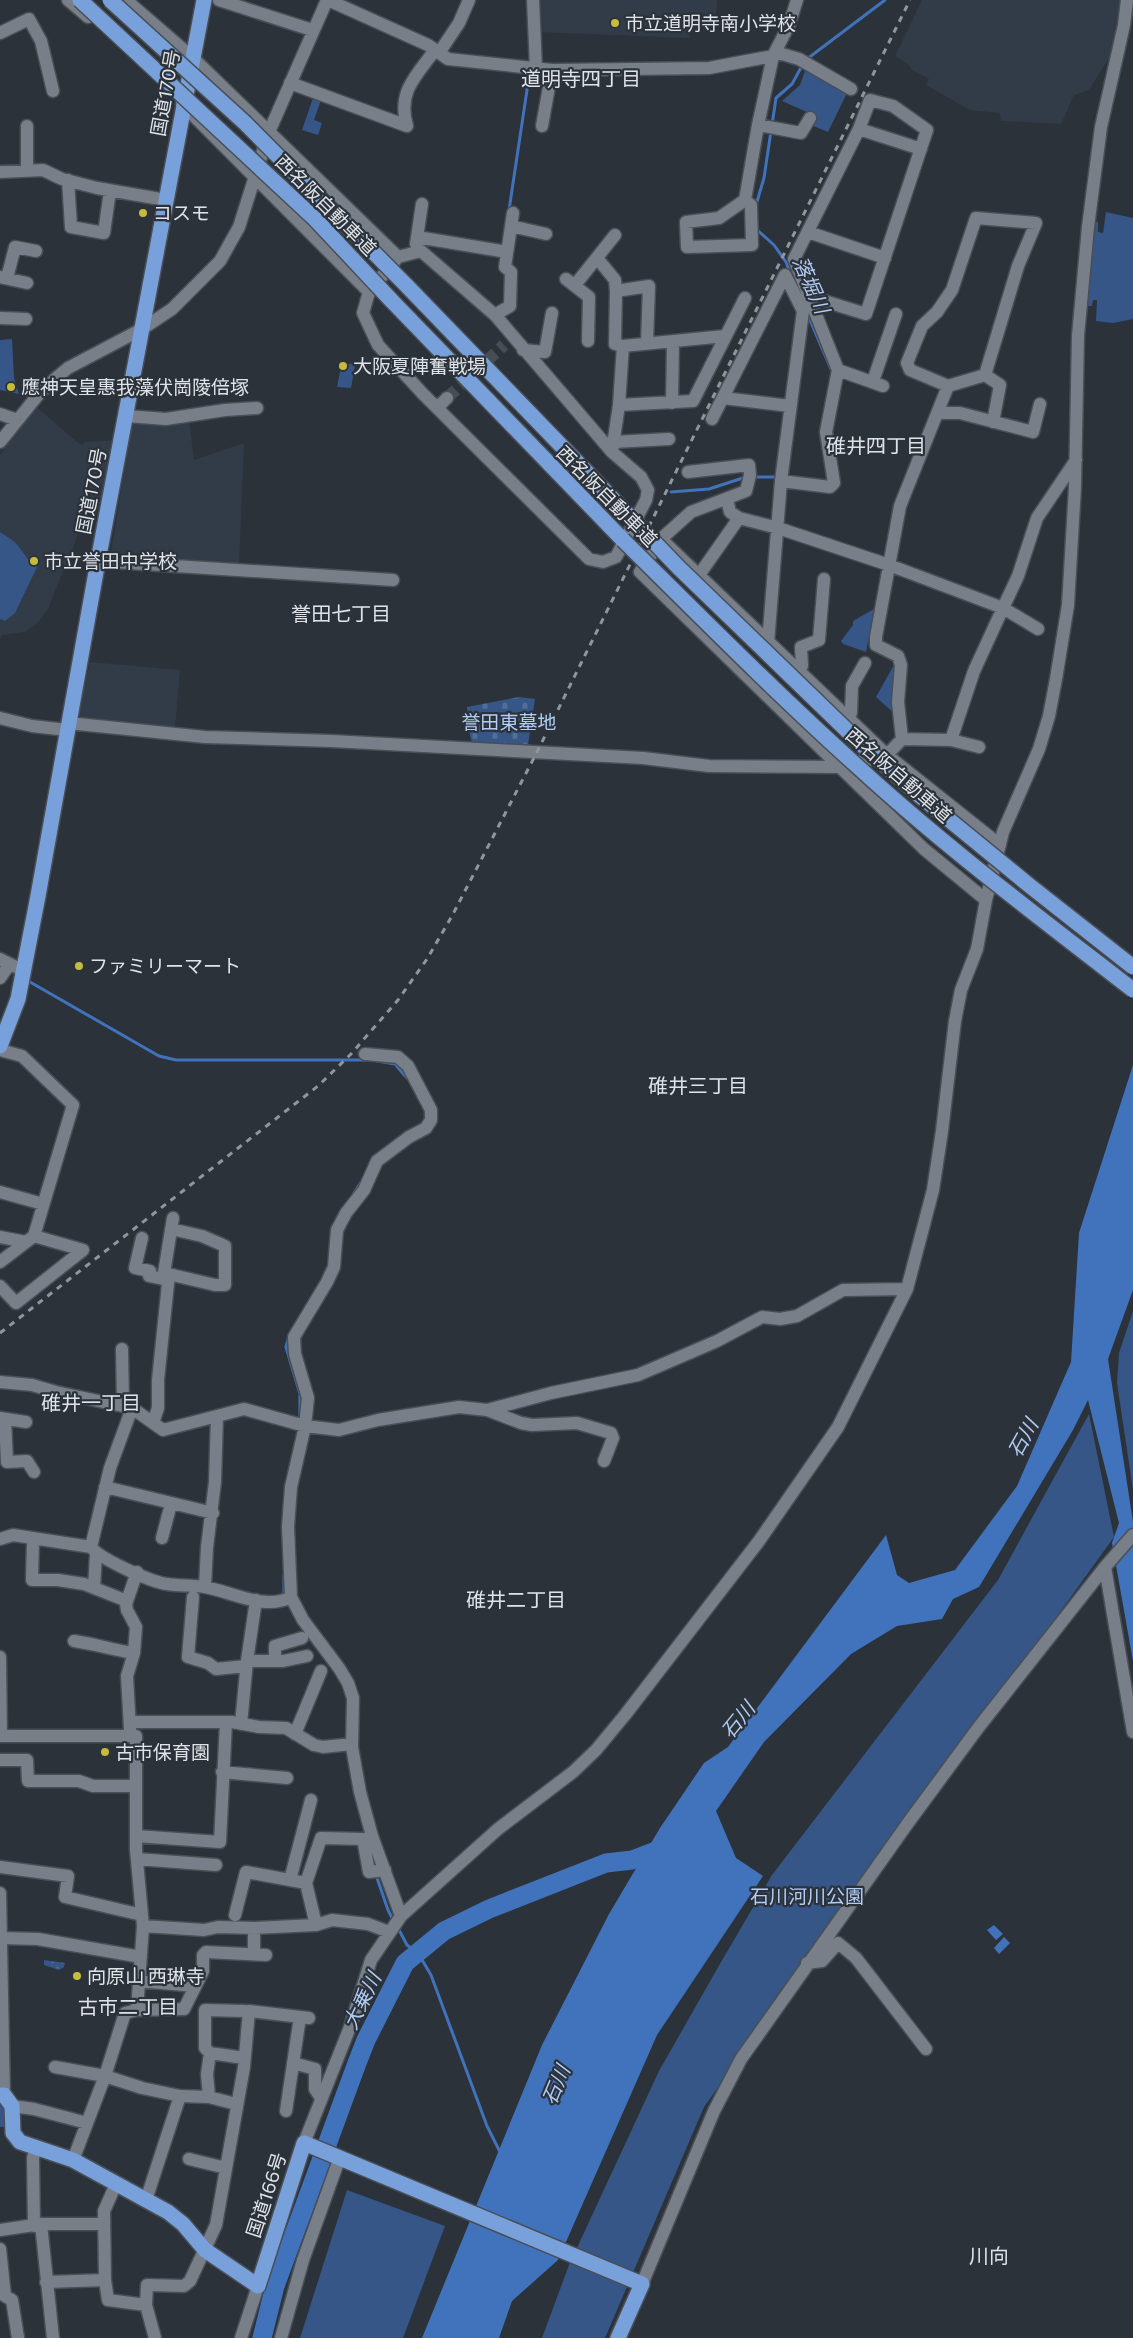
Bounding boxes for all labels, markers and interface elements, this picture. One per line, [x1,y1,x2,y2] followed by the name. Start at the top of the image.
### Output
[625,11,796,34] place label: 市立道明寺南小学校
[609,17,621,29] marker: 市立道明寺南小学校
[146,48,183,138] street label: 国道170号
[521,66,641,90] district label: 道明寺四丁目
[271,149,382,260] street label: 西名阪自動車道
[153,201,210,224] place label: コスモ
[137,207,149,219] marker: コスモ
[789,252,836,319] water label: 落堀川
[353,354,486,377] place label: 大阪夏陣奮戦場
[337,360,349,372] marker: 大阪夏陣奮戦場
[21,375,249,398] place label: 應神天皇惠我藻伏崗陵倍塚
[5,381,17,393] marker: 應神天皇惠我藻伏崗陵倍塚
[826,433,926,457] district label: 碓井四丁目
[552,440,663,551] street label: 西名阪自動車道
[71,446,110,536] street label: 国道170号
[44,549,177,572] place label: 市立誉田中学校
[28,555,40,567] marker: 市立誉田中学校
[291,601,391,625] district label: 誉田七丁目
[461,710,557,733] park label: 誉田東墓地
[842,722,957,827] street label: 西名阪自動車道
[89,954,241,977] place label: ファミリーマート
[73,960,85,972] marker: ファミリーマート
[648,1073,748,1097] district label: 碓井三丁目
[41,1390,141,1414] district label: 碓井一丁目
[1002,1412,1043,1461] water label: 石川
[466,1587,566,1611] district label: 碓井二丁目
[715,1695,760,1742] water label: 石川
[115,1740,210,1763] place label: 古市保育園
[99,1746,111,1758] marker: 古市保育園
[750,1884,864,1907] park label: 石川河川公園
[87,1964,205,1987] place label: 向原山 西琳寺
[337,1967,386,2033] water label: 大乗川
[71,1970,83,1982] marker: 向原山 西琳寺
[78,1994,178,2018] district label: 古市二丁目
[536,2060,575,2108] water label: 石川
[241,2149,290,2240] street label: 国道166号
[969,2243,1009,2267] district label: 川向

